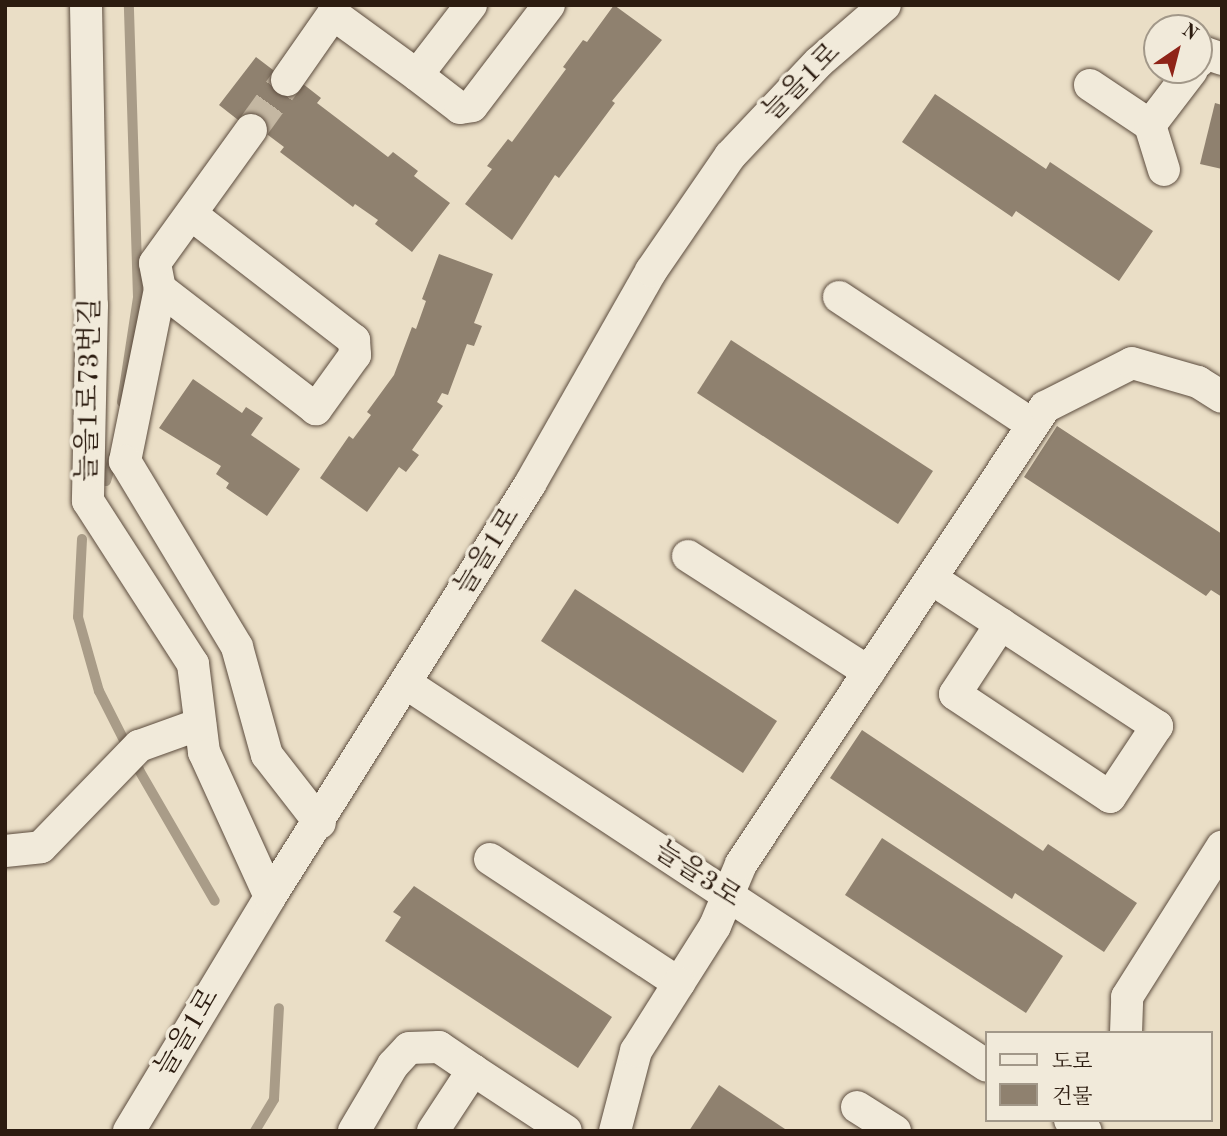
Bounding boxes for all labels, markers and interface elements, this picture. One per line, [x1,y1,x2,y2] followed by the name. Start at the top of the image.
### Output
[1143,14,1213,84] north arrow
[1178,21,1201,45] text: N
[756,37,848,129] street label: 늘을1로
[72,298,108,482] street label: 늘을1로73번길
[448,502,528,602] street label: 늘을1로
[647,834,747,916] street label: 늘을3로
[149,983,227,1083] street label: 늘을1로
[986,1031,1213,1122] legend
[1052,1052,1093,1073] text: 도로
[1052,1087,1093,1108] text: 건물

